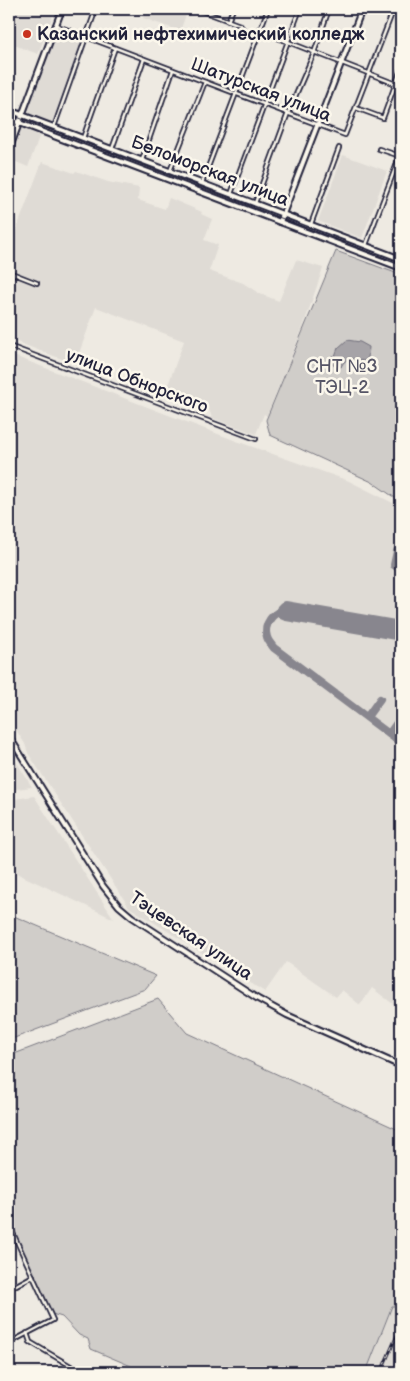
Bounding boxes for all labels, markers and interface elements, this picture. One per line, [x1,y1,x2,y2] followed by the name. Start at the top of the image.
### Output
[37,24,365,45] place label: Казанский нефтехимический колледж
[21,28,33,40] marker: Казанский нефтехимический колледж
[188,54,334,126] street label: Шатурская улица
[128,131,292,211] street label: Беломорская улица
[63,344,211,418] street label: улица Обнорского
[306,356,378,398] park label: СНТ №3 ТЭЦ-2
[126,887,257,985] street label: Тэцевская улица

